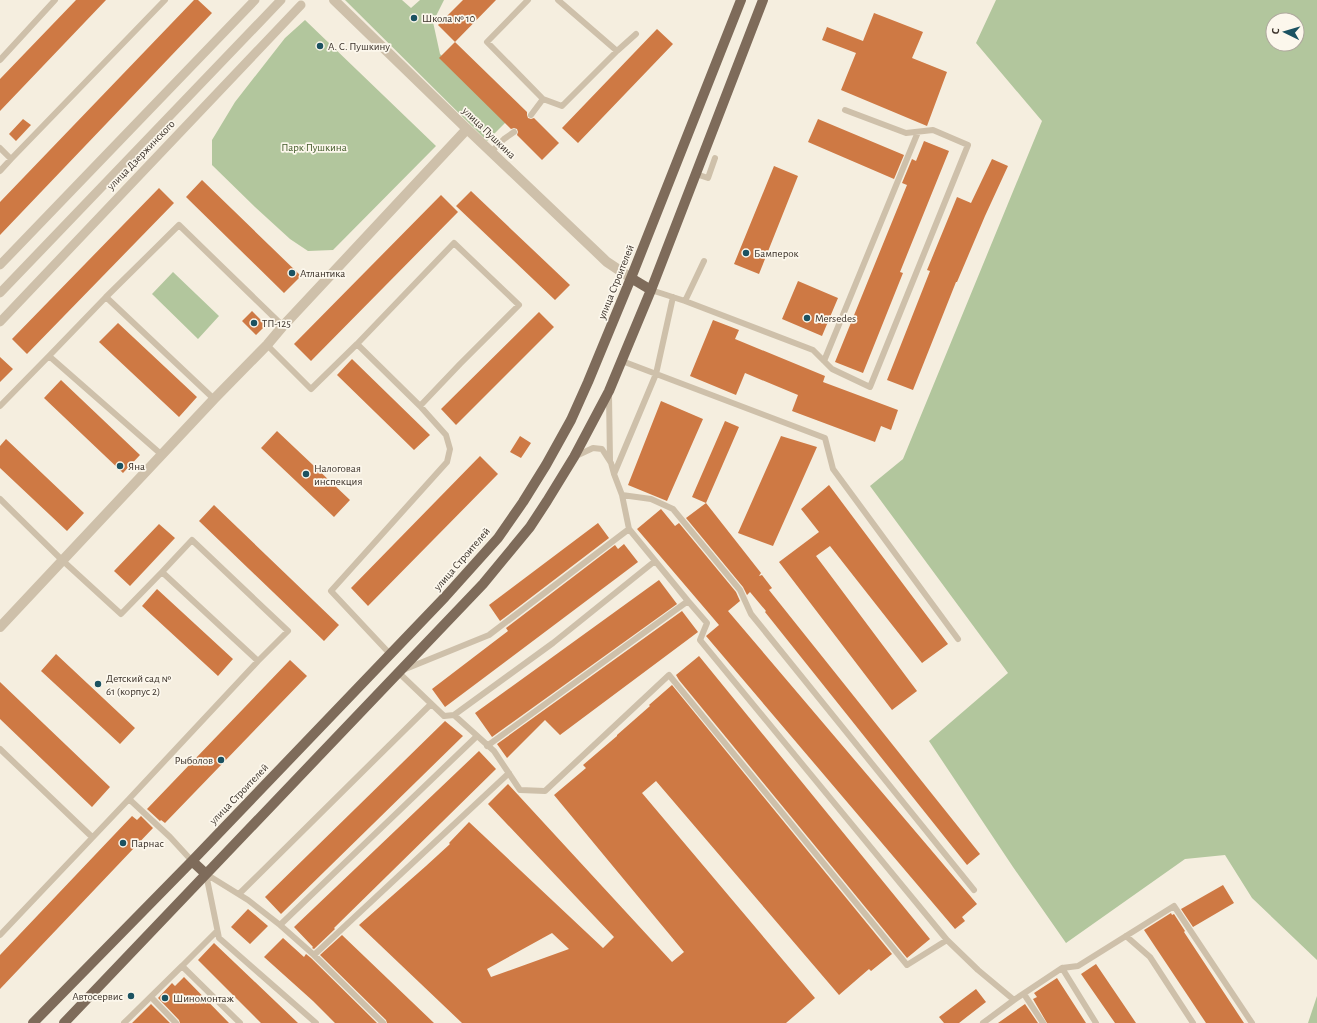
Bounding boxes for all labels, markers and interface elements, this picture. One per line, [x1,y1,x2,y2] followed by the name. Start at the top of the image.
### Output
[1265,12,1305,52] north arrow
[409,13,419,23] marker: Школа № 10
[422,13,475,24] place label: Школа № 10
[1270,28,1281,35] text: С
[315,41,325,51] marker: А. С. Пушкину
[328,41,390,52] place label: А. С. Пушкину
[460,104,518,161] street label: улица Пушкина
[104,118,177,193] street label: улица Дзержинского
[281,142,347,153] park label: Парк Пушкина
[596,243,636,322] street label: улица Строителей
[741,248,751,258] marker: Бамперок
[754,248,799,259] place label: Бамперок
[287,268,297,278] marker: Атлантика
[300,268,345,279] place label: Атлантика
[802,313,812,323] marker: Mersedes
[815,313,856,324] place label: Mersedes
[249,318,259,328] marker: ТП-125
[262,318,291,329] place label: ТП-125
[115,461,125,471] marker: Яна
[128,461,145,472] place label: Яна
[314,463,362,487] place label: Налоговая инспекция
[301,469,311,479] marker: Налоговая инспекция
[431,525,492,593] street label: улица Строителей
[106,673,172,697] place label: Детский сад № 61 (корпус 2)
[93,679,103,689] marker: Детский сад № 61 (корпус 2)
[174,755,213,766] place label: Рыболов
[216,755,226,765] marker: Рыболов
[207,762,271,827] street label: улица Строителей
[118,838,128,848] marker: Парнас
[131,838,164,849] place label: Парнас
[72,991,123,1002] place label: Автосервис
[126,991,136,1001] marker: Автосервис
[160,993,170,1003] marker: Шиномонтаж
[173,993,234,1004] place label: Шиномонтаж

